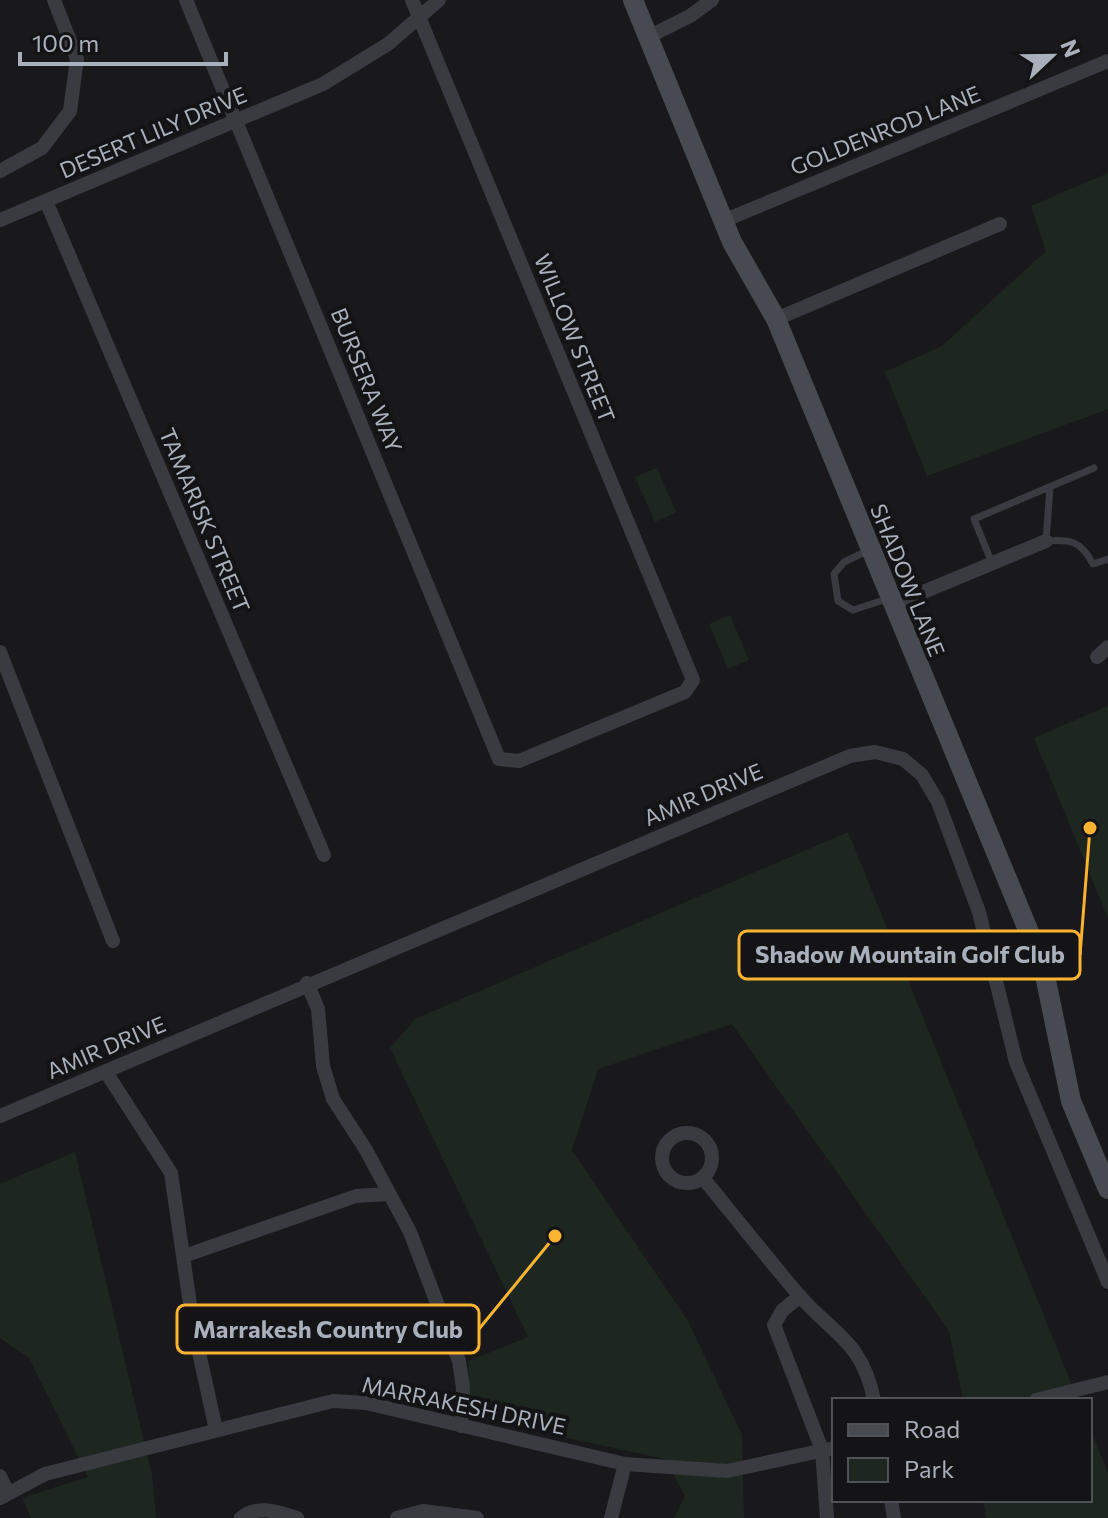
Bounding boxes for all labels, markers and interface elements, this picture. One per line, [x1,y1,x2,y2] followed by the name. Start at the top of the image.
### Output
[20,16,226,66] scale bar
[1012,16,1092,96] north arrow
[32,28,99,57] text: 100 m
[1055,36,1087,61] text: N
[55,80,251,184] street label: DESERT LILY DRIVE
[786,80,984,180] street label: GOLDENROD LANE
[529,250,621,426] street label: WILLOW STREET
[326,304,408,456] street label: BURSERA WAY
[154,424,256,616] street label: TAMARISK STREET
[865,500,951,660] street label: SHADOW LANE
[639,757,767,831] street label: AMIR DRIVE
[739,931,1080,979] callout: Shadow Mountain Golf Club
[755,939,1065,968] text: Shadow Mountain Golf Club
[42,1010,170,1084] street label: AMIR DRIVE
[177,1305,479,1353] callout: Marrakesh Country Club
[193,1314,463,1343] text: Marrakesh Country Club
[360,1370,568,1440] street label: MARRAKESH DRIVE
[832,1398,1092,1502] legend
[904,1414,960,1443] text: Road
[904,1454,954,1483] text: Park

